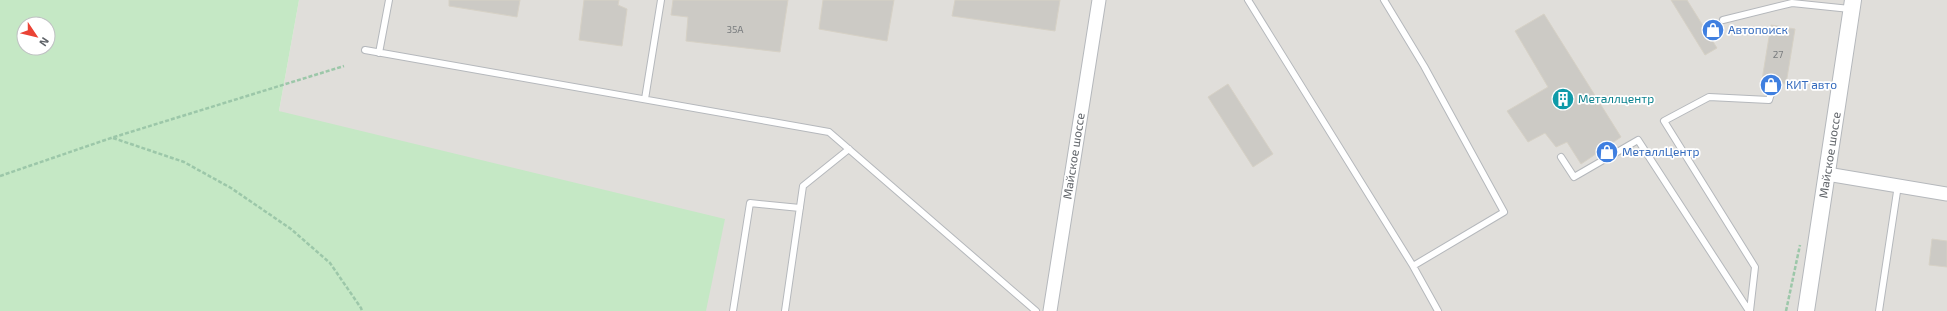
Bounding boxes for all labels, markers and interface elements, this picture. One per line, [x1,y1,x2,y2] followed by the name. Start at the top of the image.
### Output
[16,16,56,56] north arrow
[1700,17,1726,43] shop icon: Автопоиск
[1728,22,1788,36] place label: Автопоиск
[726,23,744,35] house number: 35А
[37,35,52,49] text: N
[1773,48,1783,60] house number: 27
[1758,72,1784,98] shop icon: КИТ авто
[1786,77,1837,91] place label: КИТ авто
[1550,86,1576,112] building icon: Металлцентр
[1578,91,1654,105] place label: Металлцентр
[1815,111,1843,199] street label: Майское шоссе
[1059,112,1087,200] street label: Майское шоссе
[1594,139,1620,165] shop icon: МеталлЦентр
[1622,144,1699,158] place label: МеталлЦентр

